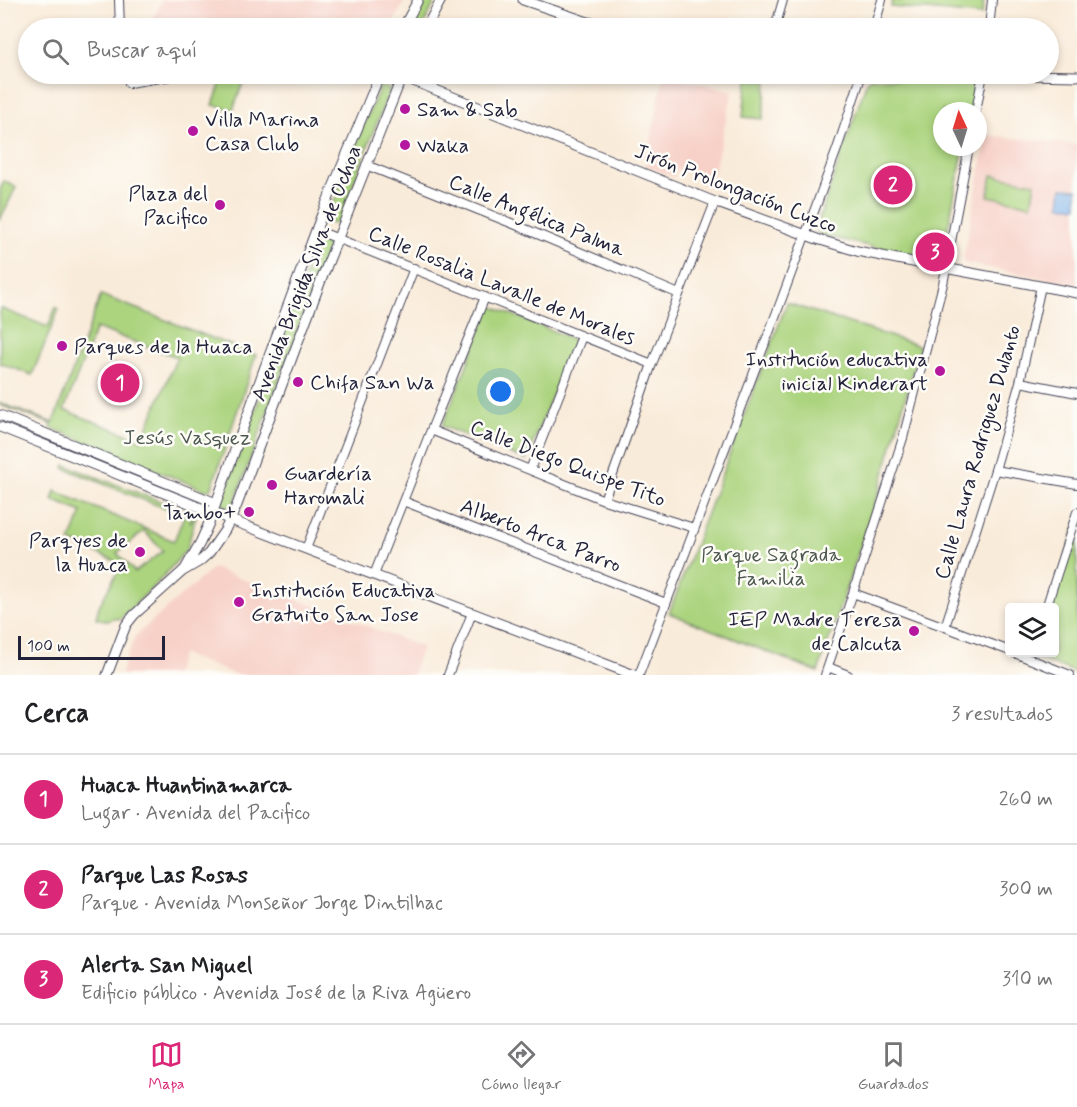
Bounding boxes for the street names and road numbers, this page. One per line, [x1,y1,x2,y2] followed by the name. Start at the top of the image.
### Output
[630,137,841,241] street label: Jirón Prolongación Cuzco
[245,141,370,406] street label: Avenida Brigida Silva de Ochoa
[444,168,629,266] street label: Calle Angélica Palma
[364,219,639,352] street label: Calle Rosalia Lavalle de Morales
[928,322,1029,583] street label: Calle Laura Rodriguez Dulanto
[465,414,670,516] street label: Calle Diego Quispe Tito
[456,492,625,580] street label: Alberto Arca Parro

